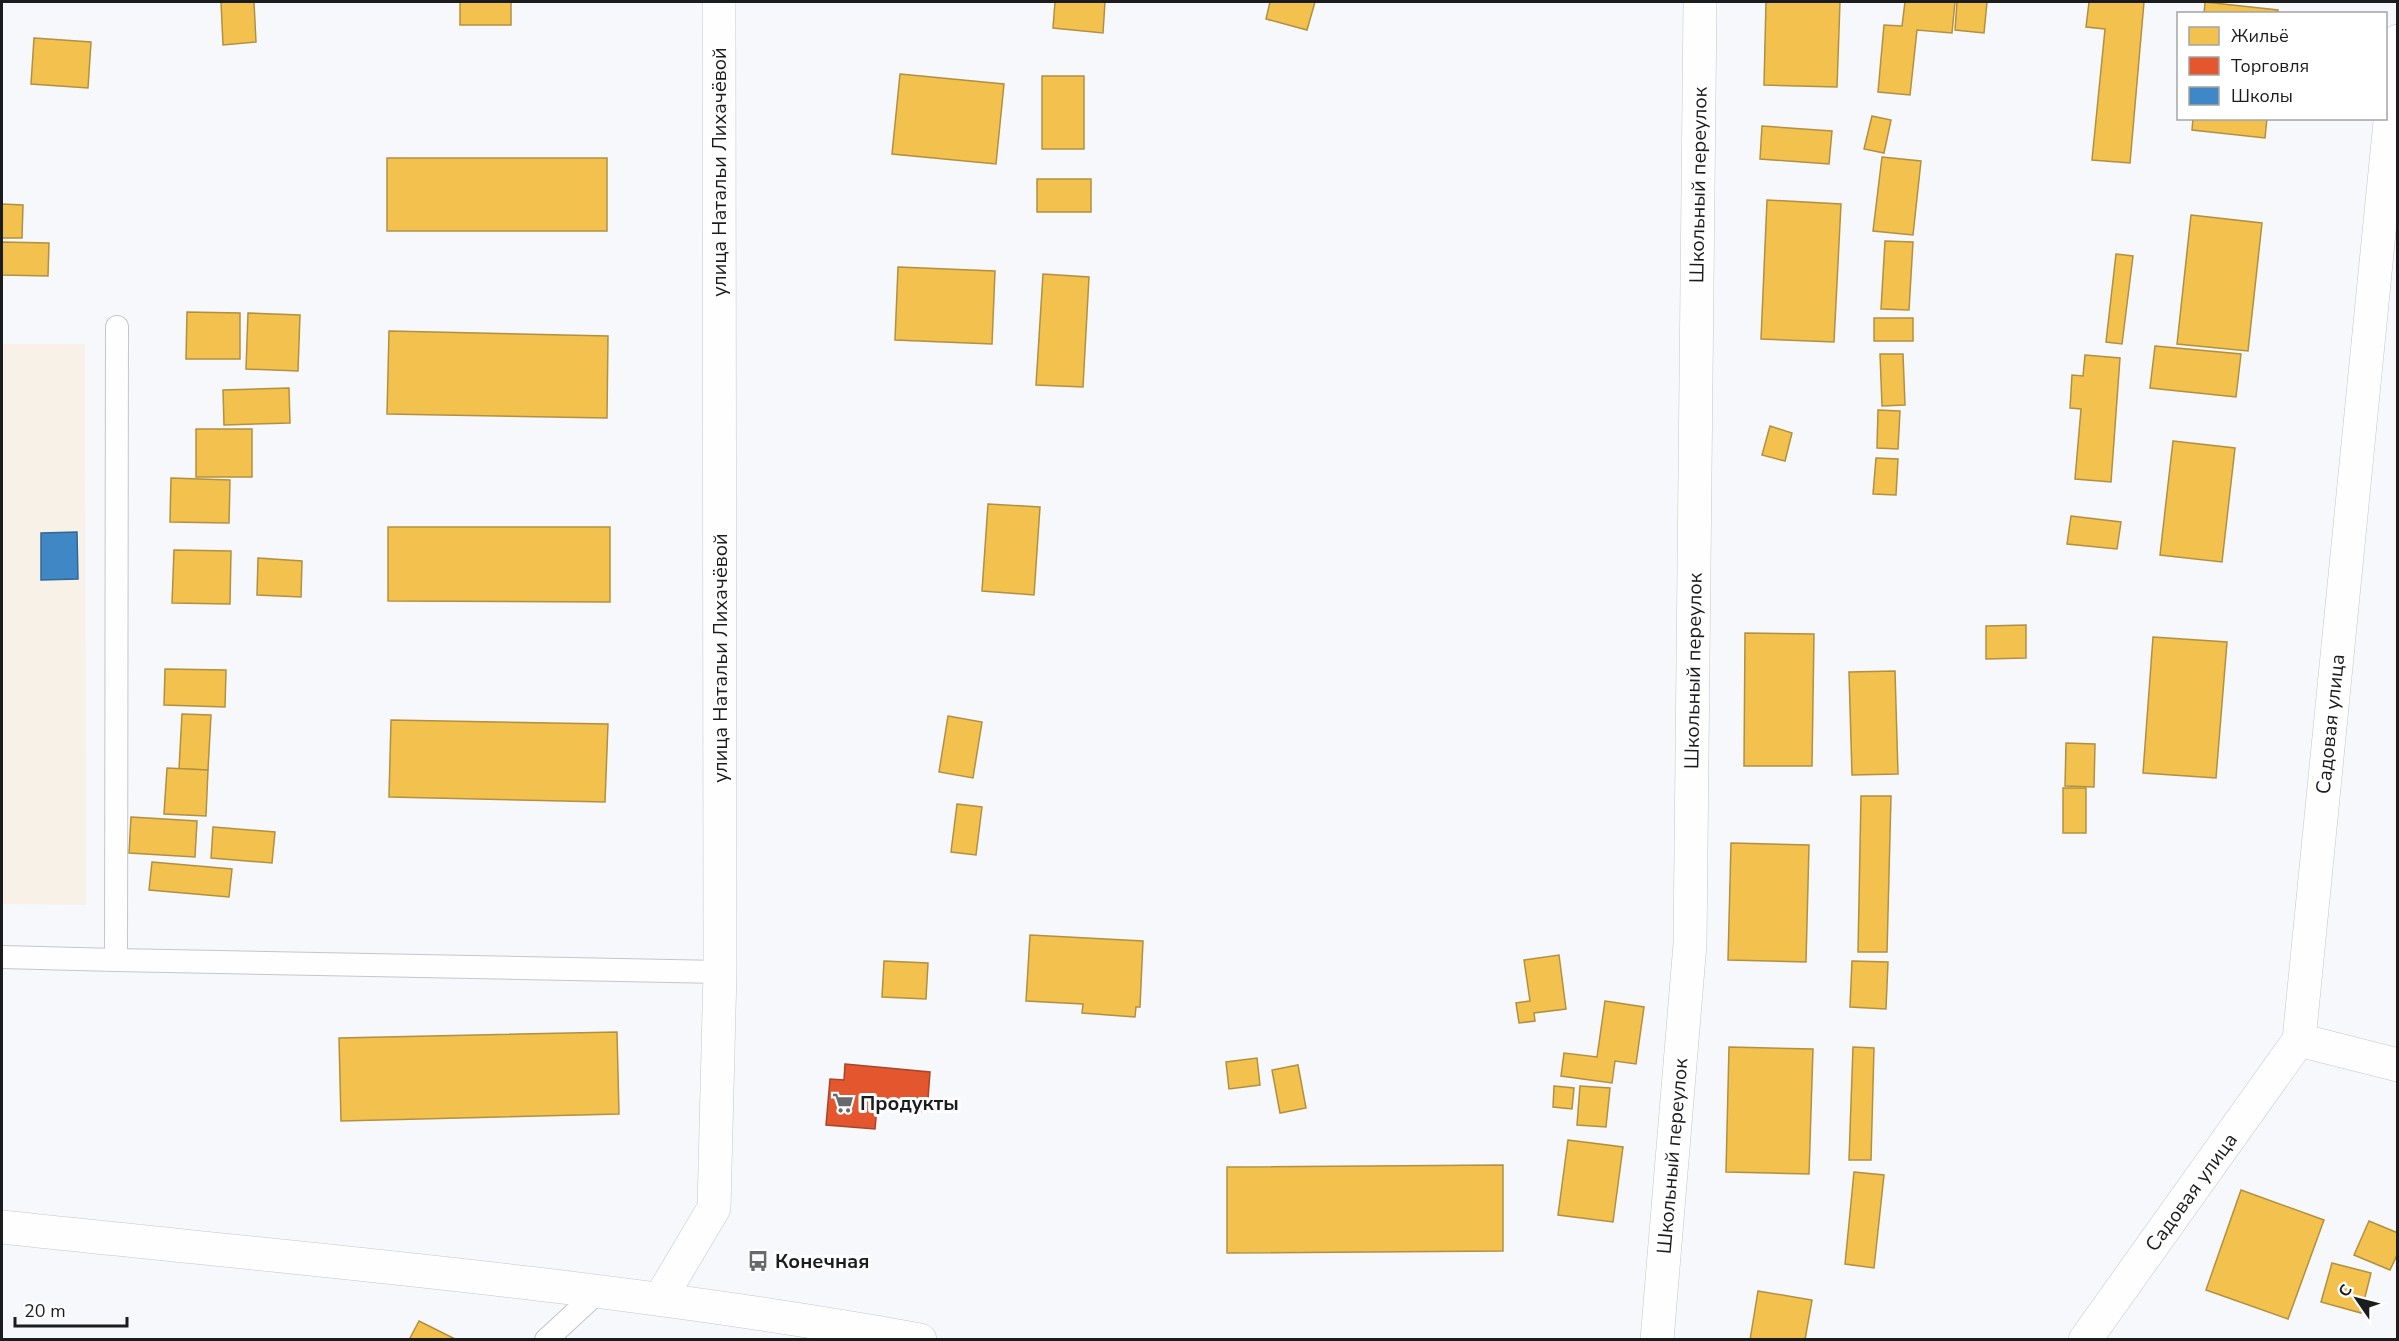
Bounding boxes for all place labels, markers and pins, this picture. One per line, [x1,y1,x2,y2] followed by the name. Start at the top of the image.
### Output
[860,1090,959,1117] place label: Продукты
[831,1091,855,1115] supermarket icon: Продукты
[775,1248,870,1275] place label: Конечная
[746,1249,770,1273] bus stop icon: Конечная

